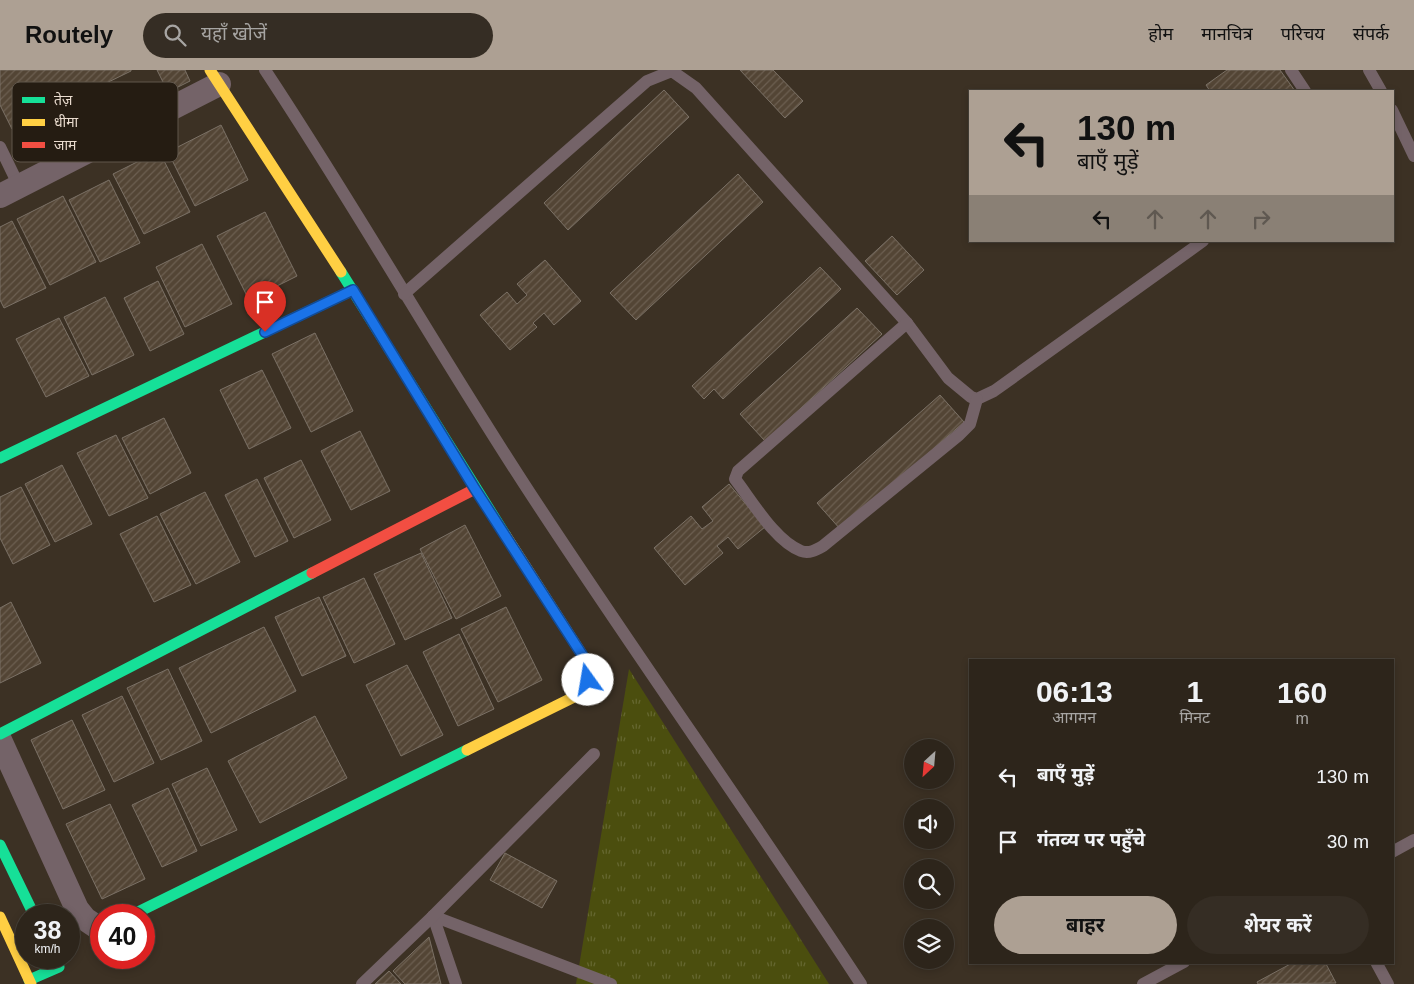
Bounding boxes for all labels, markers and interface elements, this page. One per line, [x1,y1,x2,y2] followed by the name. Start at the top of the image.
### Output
[143,13,493,58] search box
[25,21,113,48] text: Routely
[161,21,189,49] icon: search
[201,23,267,44] text: यहाँ खोजें
[1148,24,1173,44] text: होम
[1201,24,1253,44] text: मानचित्र
[1281,24,1325,44] text: परिचय
[1353,24,1389,44] text: संपर्क
[12,82,178,162] legend
[54,91,73,108] text: तेज़
[1077,108,1176,147] text: 130 m
[994,110,1059,175] icon: left
[54,114,79,130] text: धीमा
[54,137,77,153] text: जाम
[1077,149,1138,174] text: बाएँ मुड़ें
[1088,205,1116,233] icon: left
[1141,205,1169,233] icon: ahead
[1194,205,1222,233] icon: ahead
[1247,205,1275,233] icon: right
[244,281,286,332] pin
[251,288,279,316] icon: arrive
[561,653,613,705] position arrow
[1036,675,1113,708] text: 06:13
[1186,675,1203,708] text: 1
[1277,676,1327,709] text: 160
[1052,709,1096,726] text: आगमन
[1179,709,1210,726] text: मिनट
[1295,710,1309,727] text: m
[904,739,954,789] north arrow
[904,739,954,969] map controls
[994,763,1022,791] icon: left
[1037,764,1094,785] text: बाएँ मुड़ें
[1316,766,1369,787] text: 130 m
[904,799,954,849] button: sound
[994,828,1022,856] icon: arrive
[1037,829,1145,850] text: गंतव्य पर पहुँचे
[1327,831,1369,852] text: 30 m
[904,859,954,909] button: search
[994,896,1177,954] button: बाहर
[1187,896,1369,954] button: शेयर करें
[90,904,155,969] speed limit sign: 40
[34,916,61,944] text: 38
[904,919,954,969] button: layers
[34,942,61,956] text: km/h

